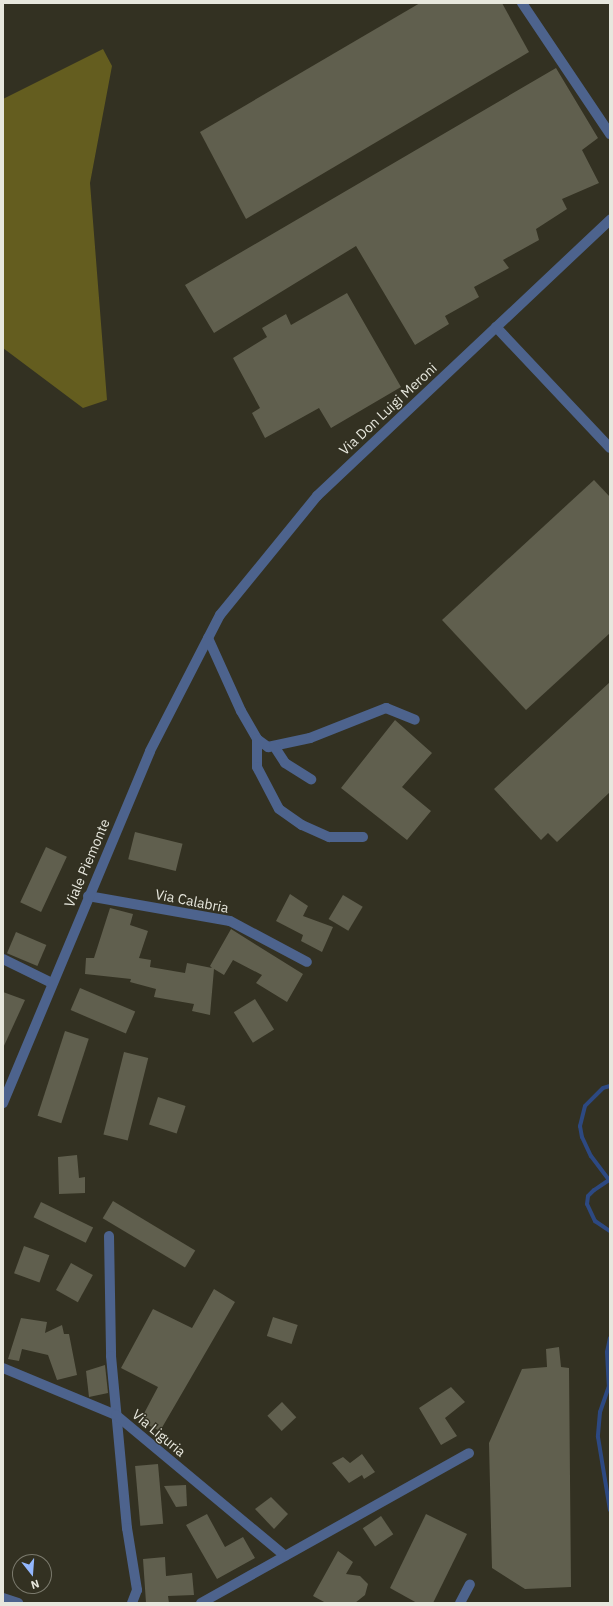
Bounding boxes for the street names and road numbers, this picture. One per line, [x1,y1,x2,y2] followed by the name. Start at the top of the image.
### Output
[336,359,440,459] street label: Via Don Luigi Meroni
[61,816,113,910] street label: Viale Piemonte
[154,886,230,916] street label: Via Calabria
[129,1406,189,1460] street label: Via Liguria

